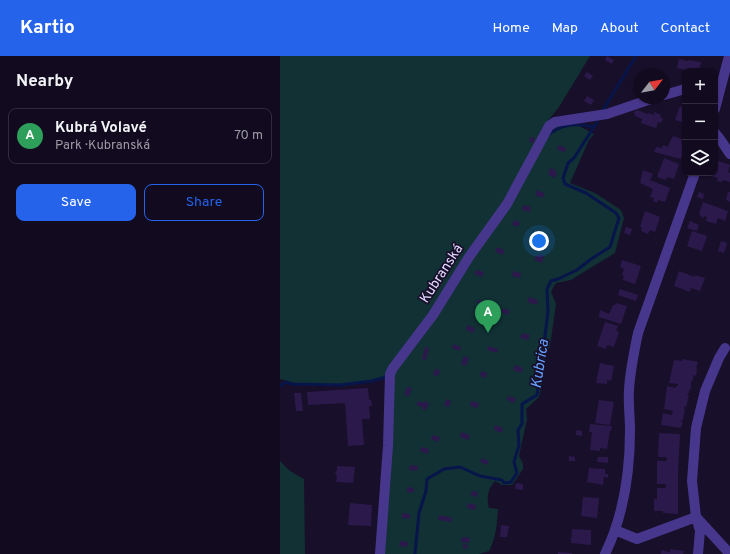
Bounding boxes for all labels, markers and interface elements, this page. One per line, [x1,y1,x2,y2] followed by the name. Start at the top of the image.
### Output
[20,16,75,40] text: Kartio
[493,20,530,37] text: Home
[552,20,578,37] text: Map
[600,20,639,37] text: About
[661,20,710,37] text: Contact
[634,68,670,104] north arrow
[682,68,718,176] map controls
[682,68,718,104] button: +
[16,71,73,93] text: Nearby
[682,104,718,140] button: −
[55,119,147,138] text: Kubrá Volavé
[25,128,35,144] text: A
[234,128,263,144] text: 70 m
[55,138,150,154] text: Park · Kubranská
[682,140,718,176] button: layers
[16,184,136,221] button: Save
[144,184,264,221] button: Share
[529,231,549,251] your location
[417,241,467,307] street label: Kubranská
[475,300,501,333] pin: A
[528,338,554,390] water label: Kubrica

